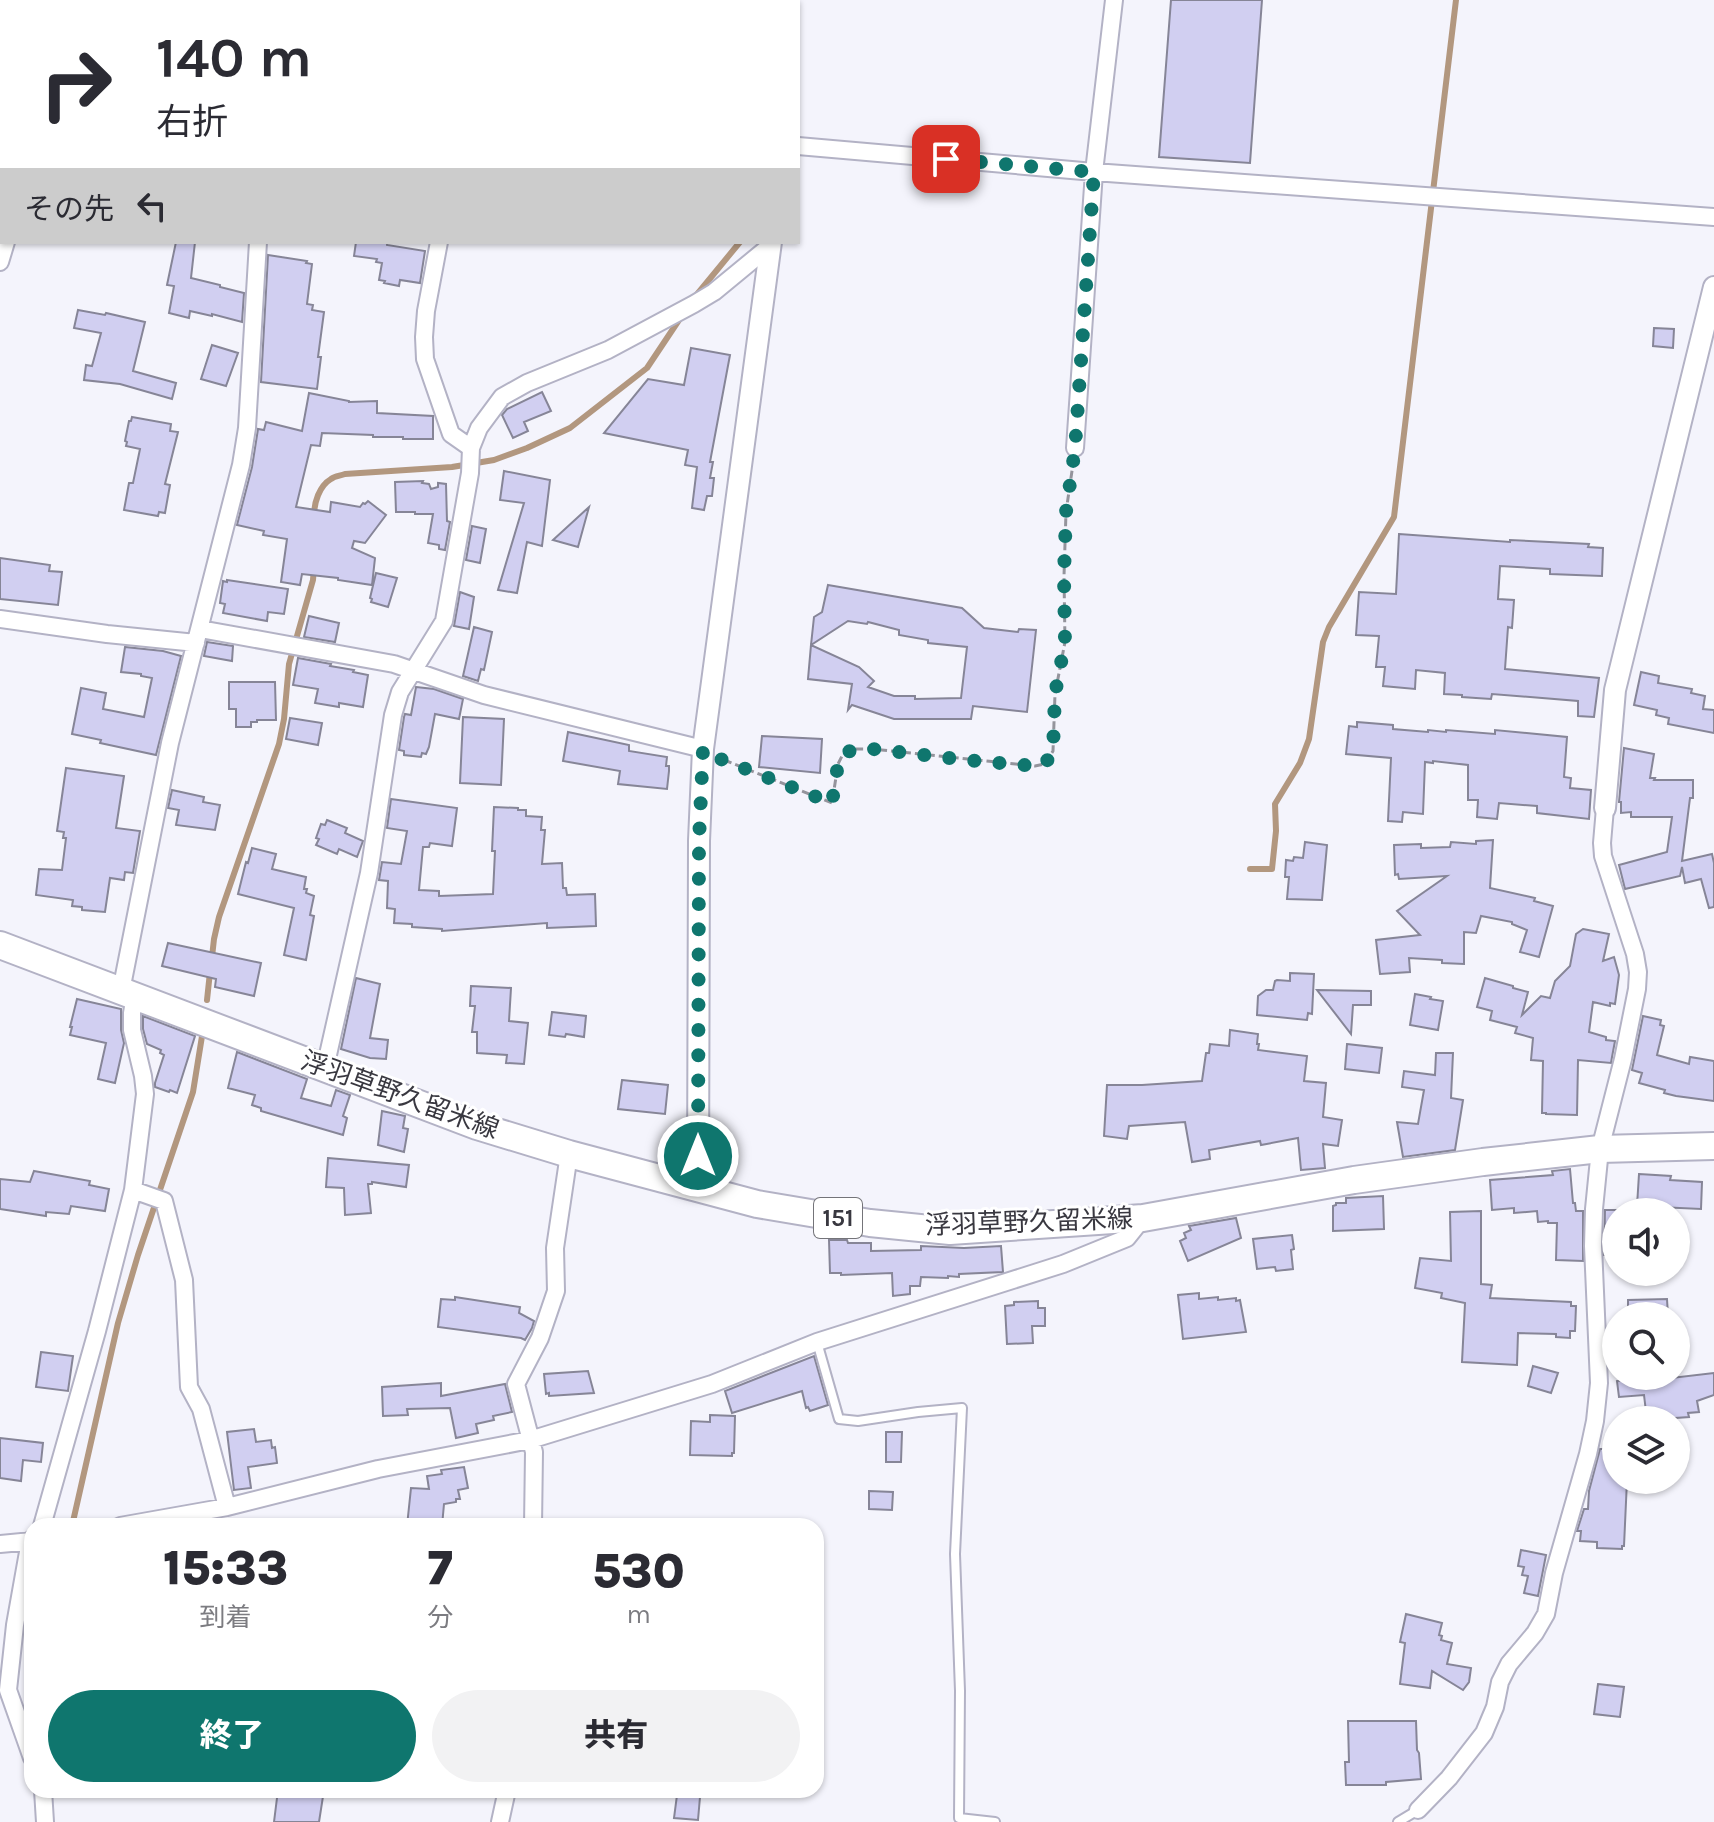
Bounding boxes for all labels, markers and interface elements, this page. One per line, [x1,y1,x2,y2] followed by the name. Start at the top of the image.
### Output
[156,25,312,90] text: 140 m
[24,32,128,136] icon: right
[156,101,228,143] text: 右折
[912,125,980,193] pin
[924,137,968,181] icon: arrive
[130,184,174,228] icon: left
[24,191,114,227] text: その先
[297,1045,503,1145] street label: 浮羽草野久留米線
[656,1114,740,1198] position arrow
[814,1198,862,1238] road number: 151
[1602,1198,1690,1494] map controls
[1602,1198,1690,1286] button: sound
[925,1203,1133,1241] street label: 浮羽草野久留米線
[1602,1302,1690,1390] button: search
[1602,1406,1690,1494] button: layers
[163,1540,288,1596] text: 15:33
[428,1540,453,1596] text: 7
[592,1543,685,1599] text: 530
[626,1599,651,1630] text: m
[200,1602,252,1633] text: 到着
[427,1602,453,1633] text: 分
[48,1690,416,1782] button: 終了
[432,1690,800,1782] button: 共有

